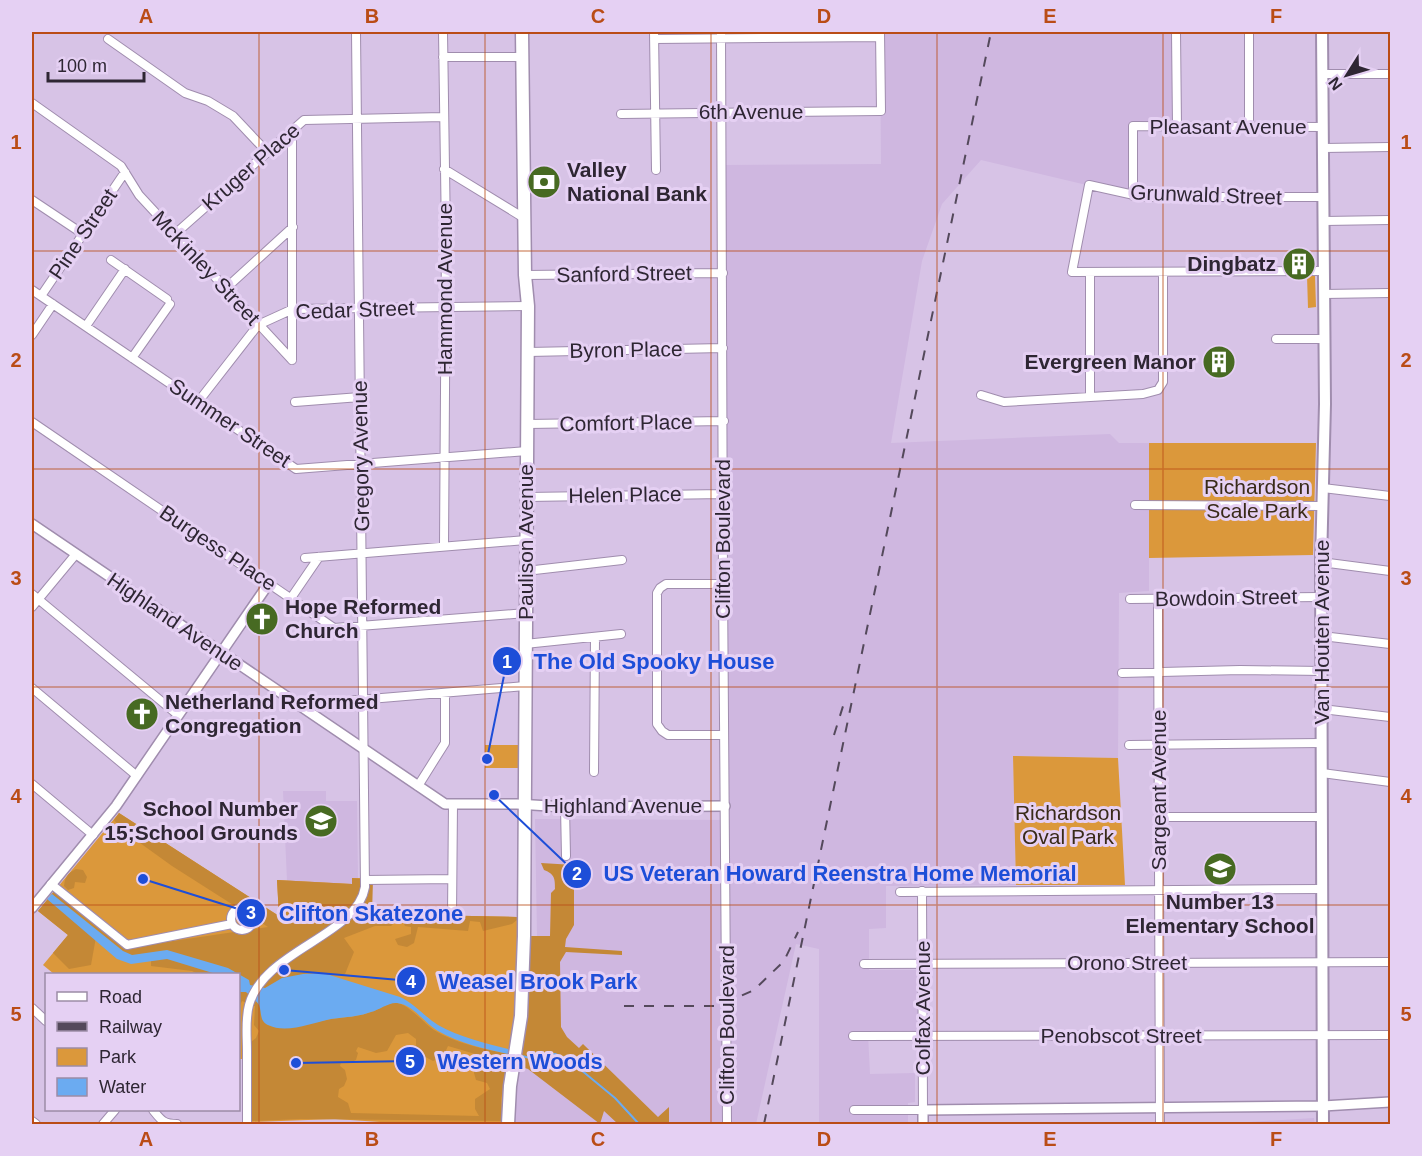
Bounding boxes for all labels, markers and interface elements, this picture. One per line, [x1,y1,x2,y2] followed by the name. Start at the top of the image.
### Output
[139,5,153,27] text: A
[365,5,379,27] text: B
[591,5,605,27] text: C
[817,5,831,27] text: D
[1043,5,1057,27] text: E
[1270,5,1282,27] text: F
[48,45,144,83] scale bar
[1317,45,1377,105] north arrow
[57,56,107,76] text: 100 m
[1325,74,1346,93] text: N
[699,100,803,123] street label: 6th Avenue
[1149,115,1307,138] street label: Pleasant Avenue
[197,118,304,215] street label: Kruger Place
[10,131,22,153] text: 1
[1400,131,1412,153] text: 1
[567,158,707,205] place label: Valley National Bank
[526,164,562,200] bank icon: Valley National Bank
[1130,180,1282,209] street label: Grunwald Street
[44,184,121,283] street label: Pine Street
[433,203,456,375] street label: Hammond Avenue
[148,206,265,329] street label: McKinley Street
[1281,246,1317,282] building icon: Dingbatz
[1187,252,1276,275] place label: Dingbatz
[556,261,692,286] street label: Sanford Street
[295,296,415,323] street label: Cedar Street
[569,337,683,362] street label: Byron Place
[1201,344,1237,380] building icon: Evergreen Manor
[10,349,22,371] text: 2
[1400,349,1412,371] text: 2
[1024,350,1196,373] place label: Evergreen Manor
[165,374,295,472] street label: Summer Street
[348,380,373,532] street label: Gregory Avenue
[559,410,693,435] street label: Comfort Place
[711,459,734,619] street label: Clifton Boulevard
[514,464,537,620] street label: Paulison Avenue
[1204,475,1310,522] park label: Richardson Scale Park
[568,482,682,507] street label: Helen Place
[156,500,281,595] street label: Burgess Place
[1310,540,1333,724] street label: Van Houten Avenue
[10,567,22,589] text: 3
[1400,567,1412,589] text: 3
[103,568,247,675] street label: Highland Avenue
[1155,585,1298,610] street label: Bowdoin Street
[285,595,441,642] place label: Hope Reformed Church
[244,601,280,637] church icon: Hope Reformed Church
[492,641,787,681] callout: The Old Spooky House
[534,649,774,674] text: The Old Spooky House
[502,652,512,672] text: 1
[165,690,379,737] place label: Netherland Reformed Congregation
[124,696,160,732] church icon: Netherland Reformed Congregation
[1147,710,1170,870] street label: Sargeant Avenue
[10,785,22,807] text: 4
[1400,785,1412,807] text: 4
[544,794,702,817] street label: Highland Avenue
[104,797,298,844] place label: School Number 15;School Grounds
[1015,801,1121,848] park label: Richardson Oval Park
[303,803,339,839] school or university icon: School Number 15;School Grounds
[1202,851,1238,887] school or university icon: Number 13 Elementary School
[562,854,1089,894] callout: US Veteran Howard Reenstra Home Memorial
[603,861,1077,886] text: US Veteran Howard Reenstra Home Memorial
[572,864,582,884] text: 2
[1125,890,1315,937] place label: Number 13 Elementary School
[236,893,475,933] callout: Clifton Skatezone
[279,901,463,926] text: Clifton Skatezone
[246,903,256,923] text: 3
[911,940,934,1076] street label: Colfax Avenue
[715,945,738,1105] street label: Clifton Boulevard
[1067,951,1187,974] street label: Orono Street
[396,961,649,1001] callout: Weasel Brook Park
[439,969,638,994] text: Weasel Brook Park
[406,972,416,992] text: 4
[45,973,240,1111] legend
[99,987,142,1007] text: Road
[10,1003,22,1025] text: 5
[1400,1003,1412,1025] text: 5
[99,1017,162,1037] text: Railway
[1040,1024,1202,1047] street label: Penobscot Street
[395,1041,614,1081] callout: Western Woods
[99,1047,137,1067] text: Park
[437,1049,603,1074] text: Western Woods
[405,1052,415,1072] text: 5
[99,1077,146,1097] text: Water
[139,1128,153,1150] text: A
[365,1128,379,1150] text: B
[591,1128,605,1150] text: C
[817,1128,831,1150] text: D
[1043,1128,1057,1150] text: E
[1270,1128,1282,1150] text: F

